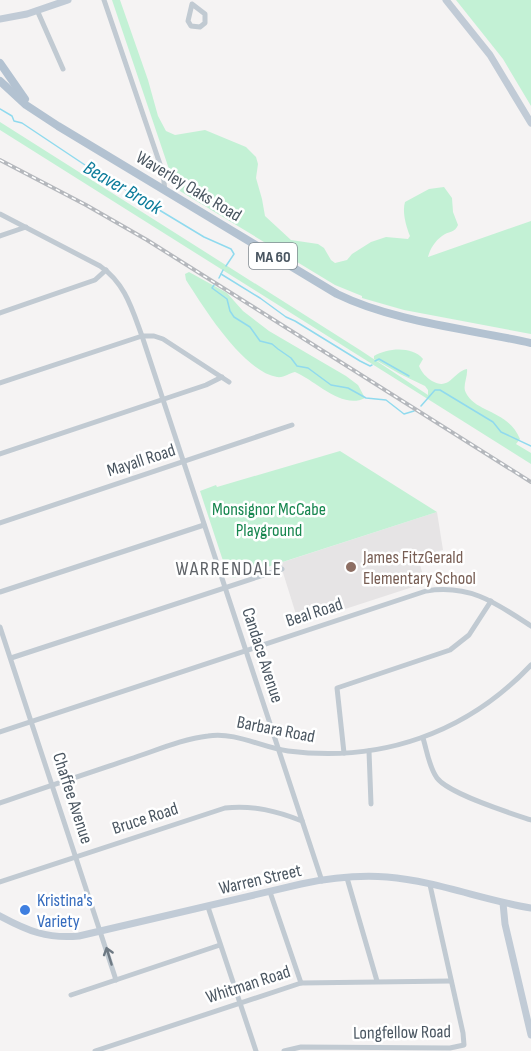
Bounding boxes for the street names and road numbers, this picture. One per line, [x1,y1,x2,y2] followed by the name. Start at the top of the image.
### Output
[132,147,245,226] street label: Waverley Oaks Road
[249,243,297,269] road number: MA 60
[104,440,178,481] street label: Mayall Road
[283,593,345,631] street label: Beal Road
[237,605,288,705] street label: Candace Avenue
[235,712,317,747] street label: Barbara Road
[48,750,97,846] street label: Chaffee Avenue
[110,798,181,839] street label: Bruce Road
[217,860,304,899] street label: Warren Street
[203,961,293,1008] street label: Whitman Road
[353,1021,451,1044] street label: Longfellow Road

